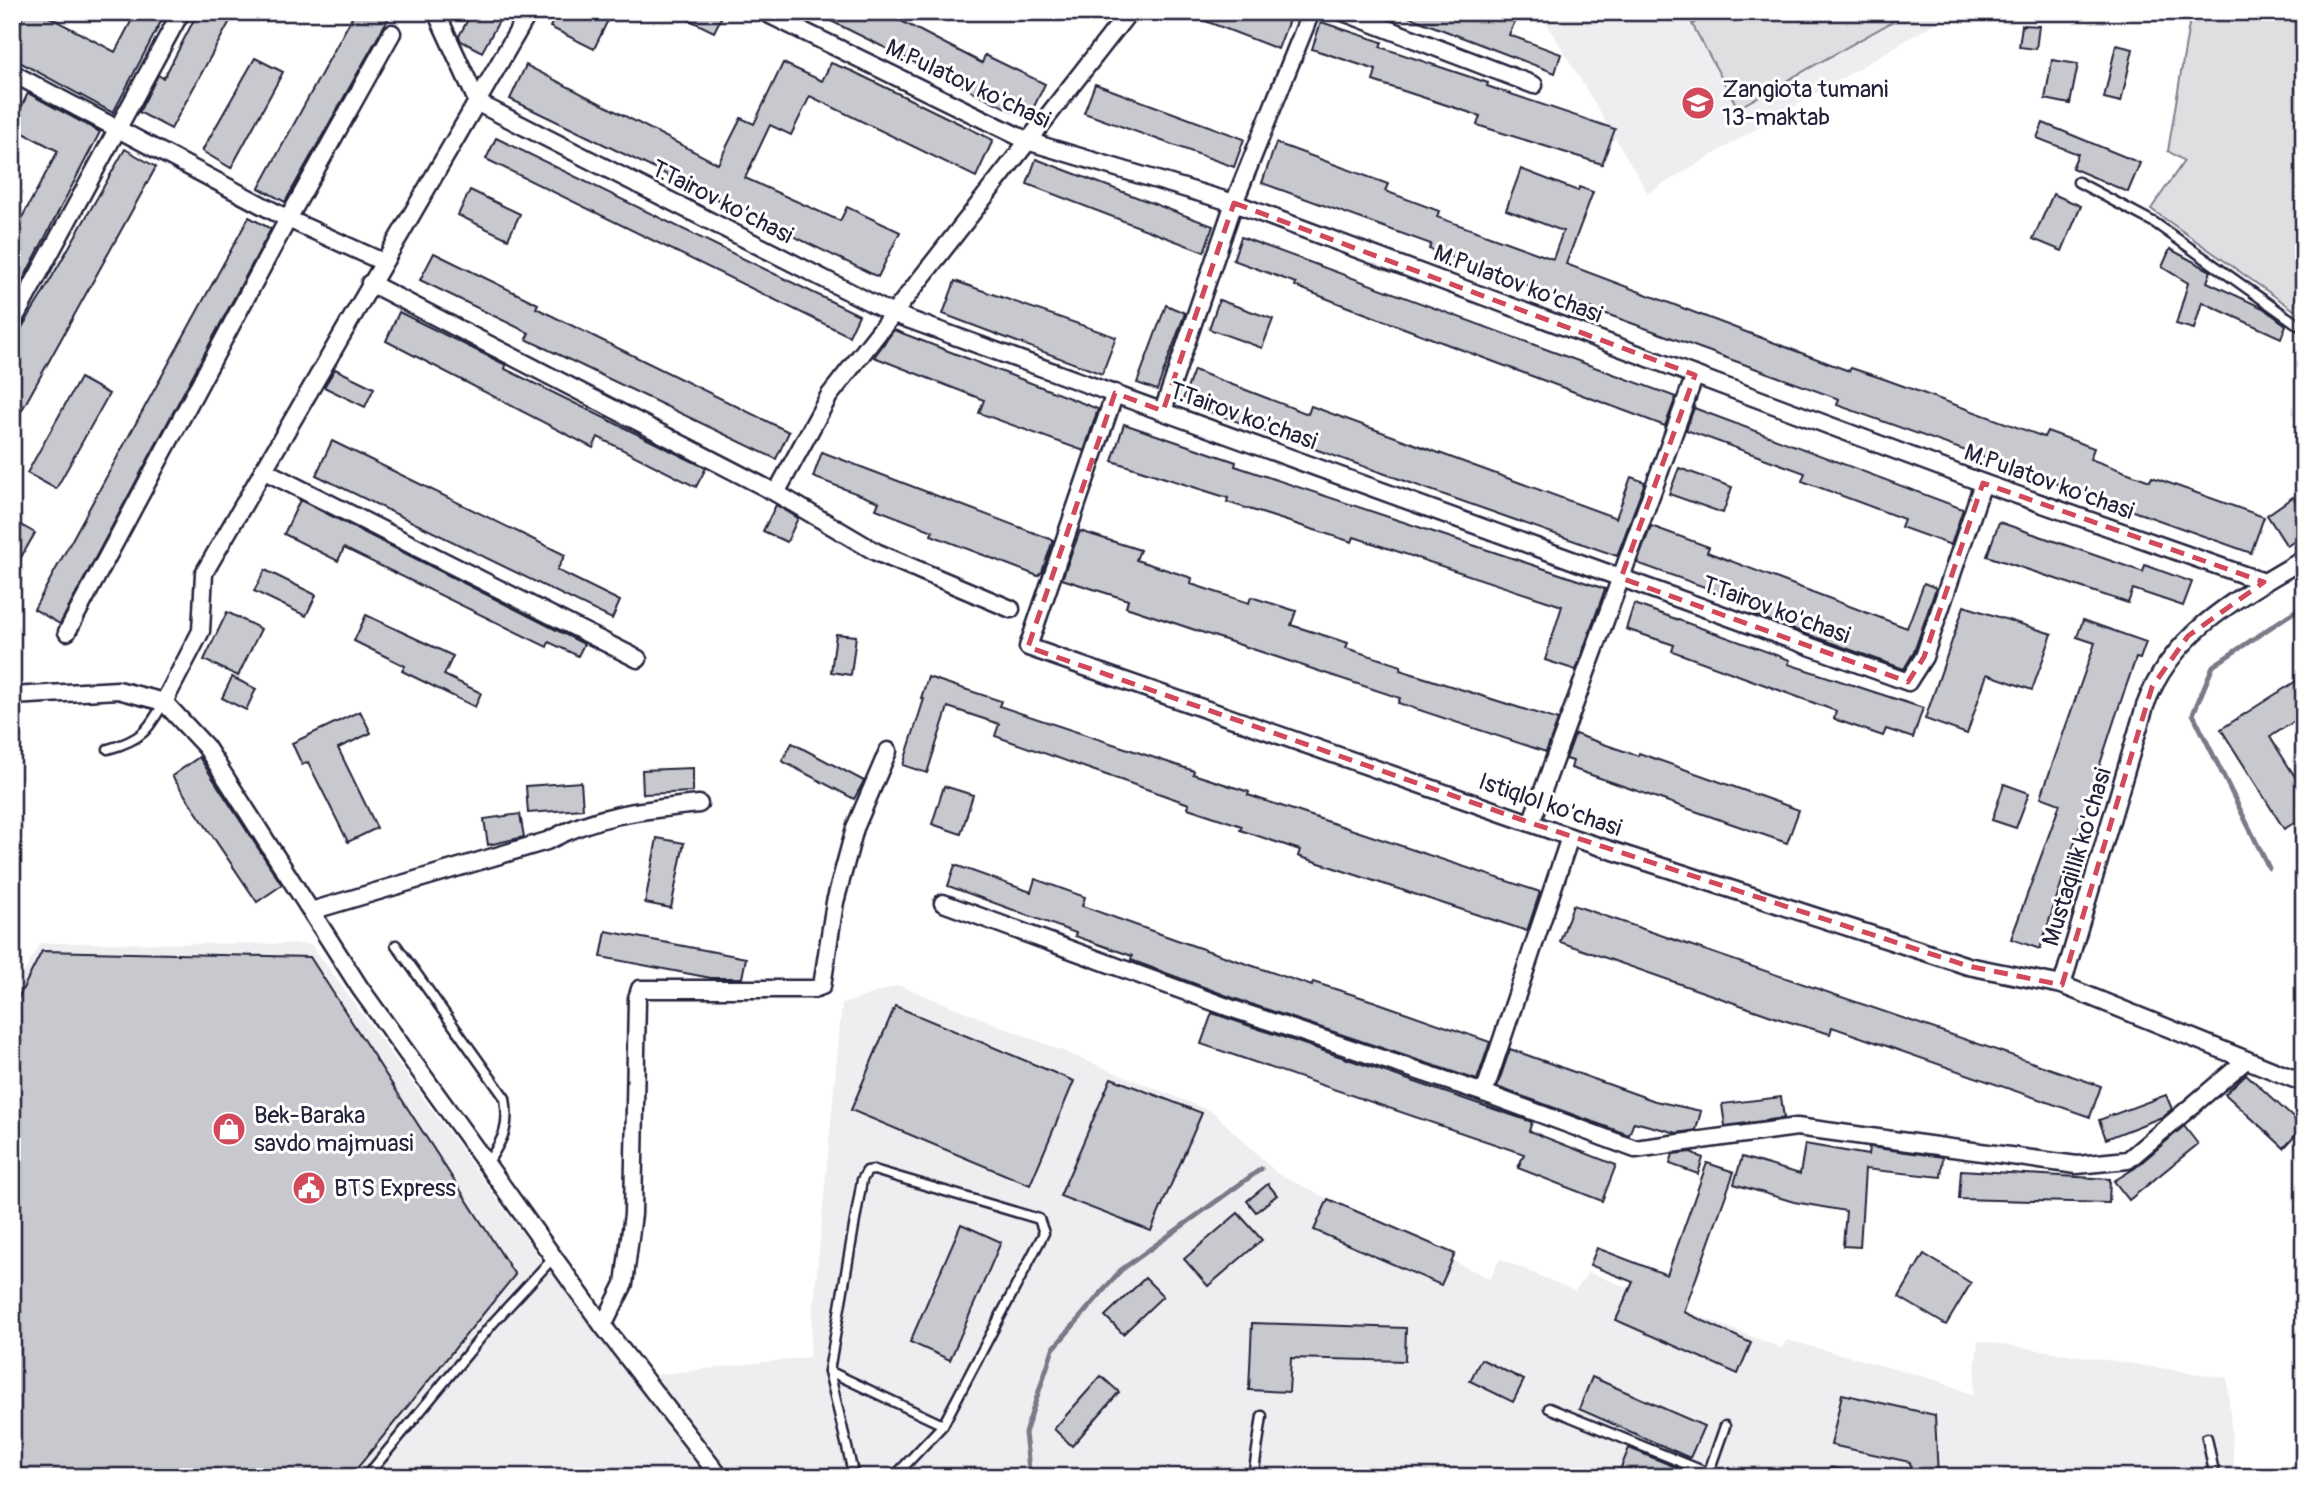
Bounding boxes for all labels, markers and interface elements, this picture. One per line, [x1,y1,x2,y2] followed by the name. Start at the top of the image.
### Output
[881,33,1055,135] street label: M.Pulatov ko'chasi
[1722,75,1888,132] place label: Zangiota tumani 13-maktab
[1679,84,1717,122] school or university icon: Zangiota tumani 13-maktab
[646,154,798,250] street label: T.Tairov ko'chasi
[1430,238,1606,330] street label: M.Pulatov ko'chasi
[1165,376,1321,456] street label: T.Tairov ko'chasi
[1960,438,2138,526] street label: M.Pulatov ko'chasi
[1698,570,1854,650] street label: T.Tairov ko'chasi
[2036,764,2118,950] street label: Mustaqillik ko'chasi
[1475,767,1625,843] street label: Istiqlol ko'chasi
[254,1101,414,1158] place label: Bek-Baraka savdo majmuasi
[210,1110,248,1148] shop icon: Bek-Baraka savdo majmuasi
[290,1169,328,1207] public building icon: BTS Express
[334,1174,456,1203] place label: BTS Express

